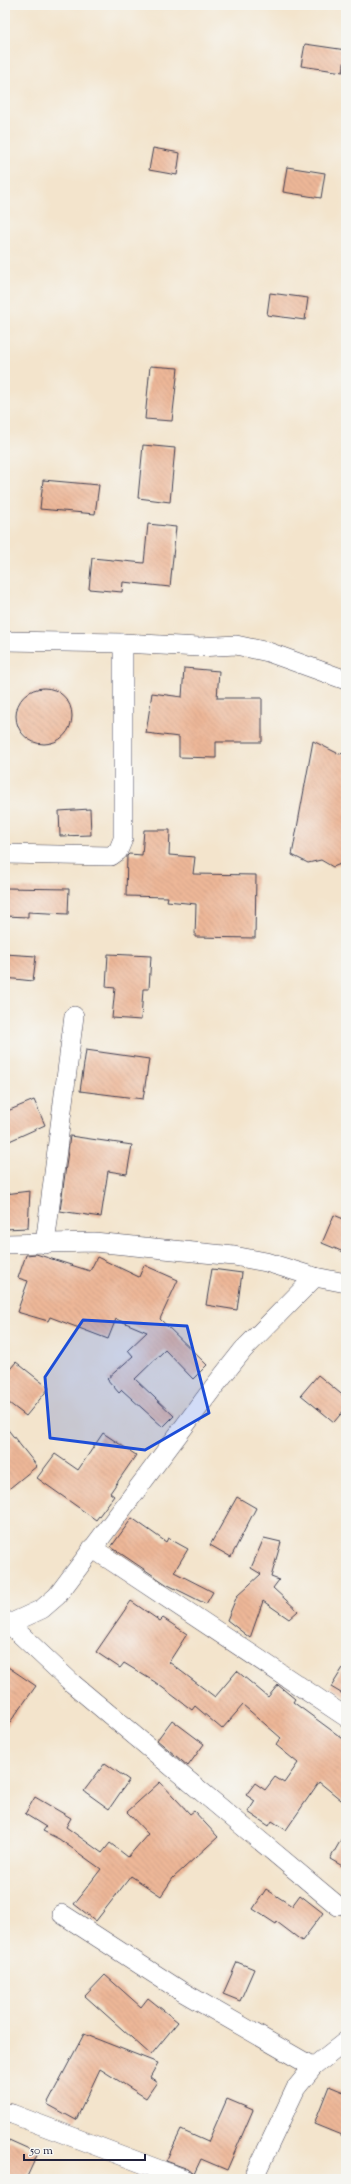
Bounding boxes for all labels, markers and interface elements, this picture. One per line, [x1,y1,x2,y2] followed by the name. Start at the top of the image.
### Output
[24,2136,145,2162] scale bar
[29,2142,53,2160] text: 50 m

